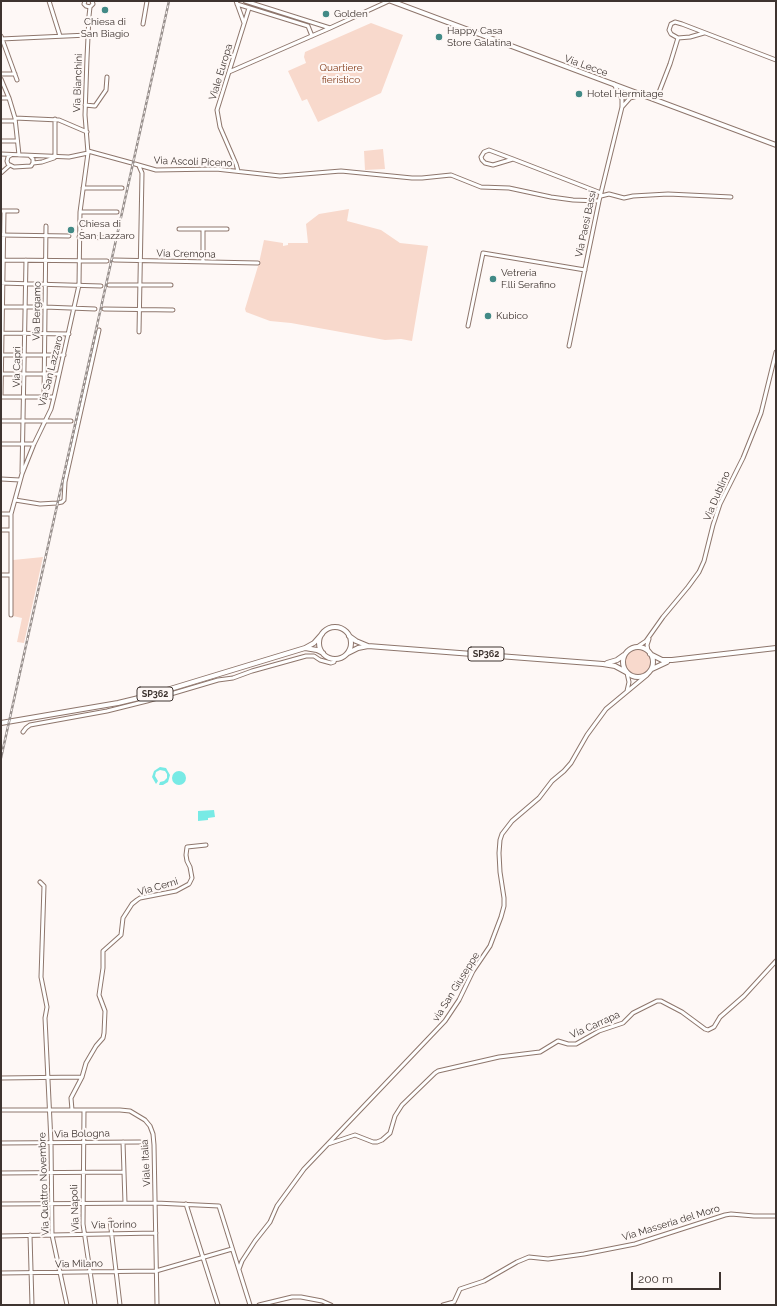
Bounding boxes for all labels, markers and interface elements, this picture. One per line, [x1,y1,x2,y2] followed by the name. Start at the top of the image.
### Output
[100,5,110,15] marker: Chiesa di San Biagio
[334,8,368,20] place label: Golden
[321,9,331,19] marker: Golden
[81,16,129,40] place label: Chiesa di San Biagio
[447,25,512,48] place label: Happy Casa Store Galatina
[434,32,444,42] marker: Happy Casa Store Galatina
[207,42,235,102] street label: Viale Europa
[563,53,609,79] street label: Via Lecce
[71,54,85,112] street label: Via Bianchini
[319,62,363,86] park label: Quartiere fieristico
[587,88,663,100] place label: Hotel Hermitage
[574,89,584,99] marker: Hotel Hermitage
[153,155,233,169] street label: Via Ascoli Piceno
[573,190,599,258] street label: Via Paesi Bassi
[79,218,135,242] place label: Chiesa di San Lazzaro
[66,225,76,235] marker: Chiesa di San Lazzaro
[156,247,216,261] street label: Via Cremona
[501,267,556,290] place label: Vetreria F.lli Serafino
[488,274,498,284] marker: Vetreria F.lli Serafino
[30,281,44,341] street label: Via Bergamo
[496,310,528,322] place label: Kubico
[483,311,493,321] marker: Kubico
[36,334,66,408] street label: Via San Lazzaro
[11,346,23,388] street label: Via Capri
[701,469,733,523] street label: Via Dublino
[468,647,504,661] road number: SP362
[137,687,173,701] road number: SP362
[137,876,179,898] street label: Via Cerni
[430,950,482,1024] street label: via San Giuseppe
[568,1009,622,1041] street label: Via Carrapa
[54,1128,110,1140] street label: Via Bologna
[36,1132,52,1236] street label: Via Quattro Novembre
[139,1139,153,1187] street label: Viale Italia
[68,1184,82,1232] street label: Via Napoli
[621,1202,721,1244] street label: Via Masseria del Moro
[91,1219,137,1231] street label: Via Torino
[55,1258,103,1270] street label: Via Milano
[633,1264,723,1290] scale bar
[638,1272,673,1286] text: 200 m

